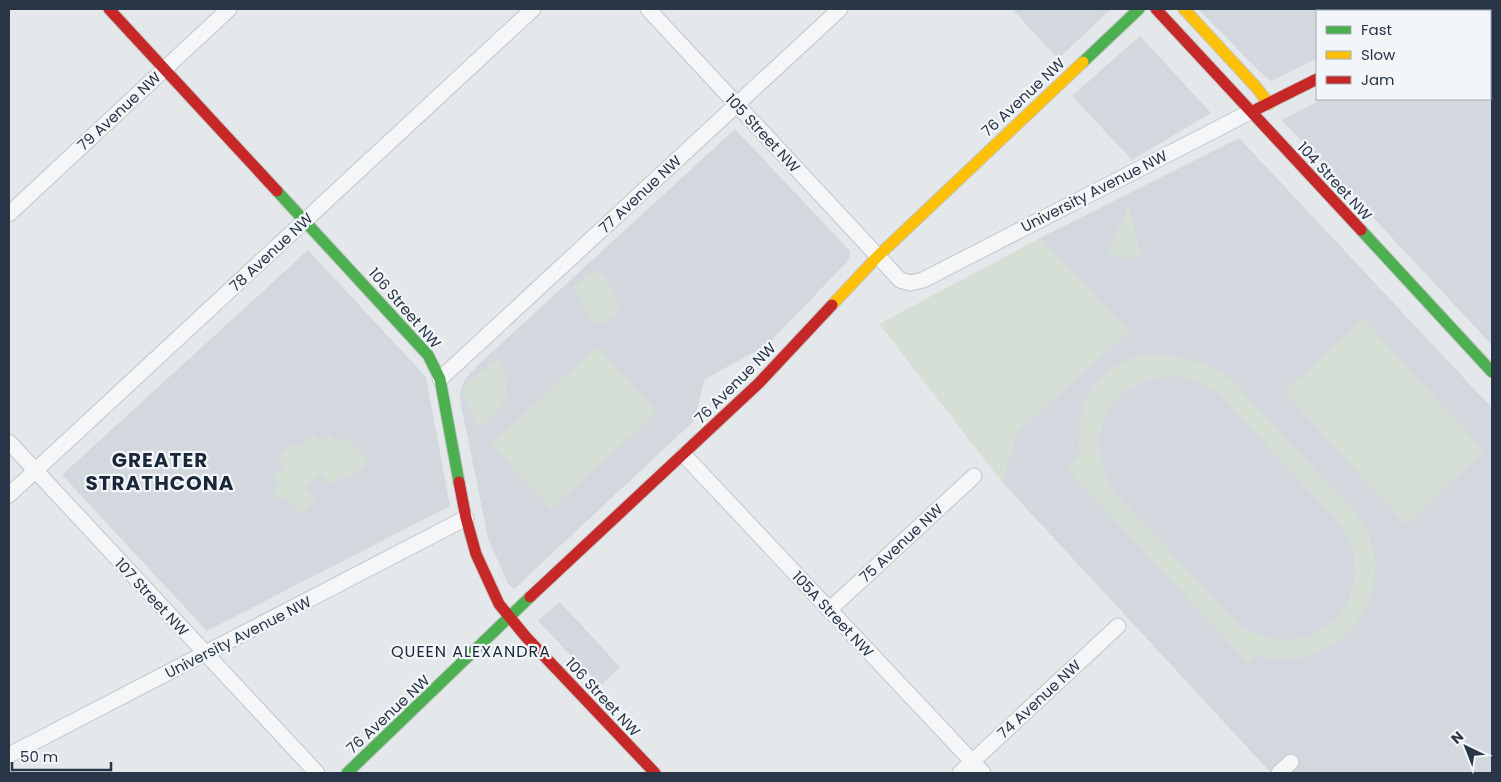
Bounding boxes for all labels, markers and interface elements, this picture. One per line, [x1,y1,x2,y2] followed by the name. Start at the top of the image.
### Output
[1316,10,1491,100] legend
[1361,19,1392,40] text: Fast
[1361,44,1396,65] text: Slow
[977,53,1070,141] street label: 76 Avenue NW
[73,67,166,155] street label: 79 Avenue NW
[1361,69,1395,90] text: Jam
[721,89,805,177] street label: 105 Street NW
[1293,137,1377,225] street label: 104 Street NW
[1017,145,1171,237] street label: University Avenue NW
[594,150,686,238] street label: 77 Avenue NW
[225,208,318,296] street label: 78 Avenue NW
[364,263,446,353] street label: 106 Street NW
[690,337,781,428] street label: 76 Avenue NW
[85,446,235,497] district label: GREATER STRATHCONA
[855,499,948,587] street label: 75 Avenue NW
[110,553,194,641] street label: 107 Street NW
[788,566,879,662] street label: 105A Street NW
[161,591,315,683] street label: University Avenue NW
[391,640,551,663] district label: QUEEN ALEXANDRA
[561,653,645,741] street label: 106 Street NW
[993,655,1086,743] street label: 74 Avenue NW
[342,670,435,758] street label: 76 Avenue NW
[1441,722,1491,772] north arrow
[1446,727,1468,748] text: N
[12,740,111,772] scale bar
[20,746,58,767] text: 50 m

